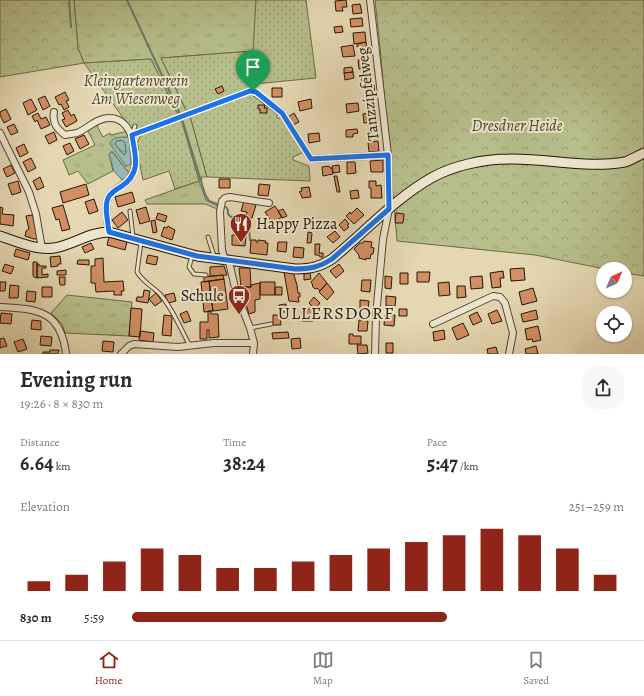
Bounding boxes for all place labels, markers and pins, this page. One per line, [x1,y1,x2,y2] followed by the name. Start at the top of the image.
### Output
[236,50,270,91] pin
[228,211,254,244] restaurant icon: Happy Pizza
[256,213,338,235] place label: Happy Pizza
[226,283,252,316] bus stop icon: Schule
[181,285,224,307] place label: Schule

